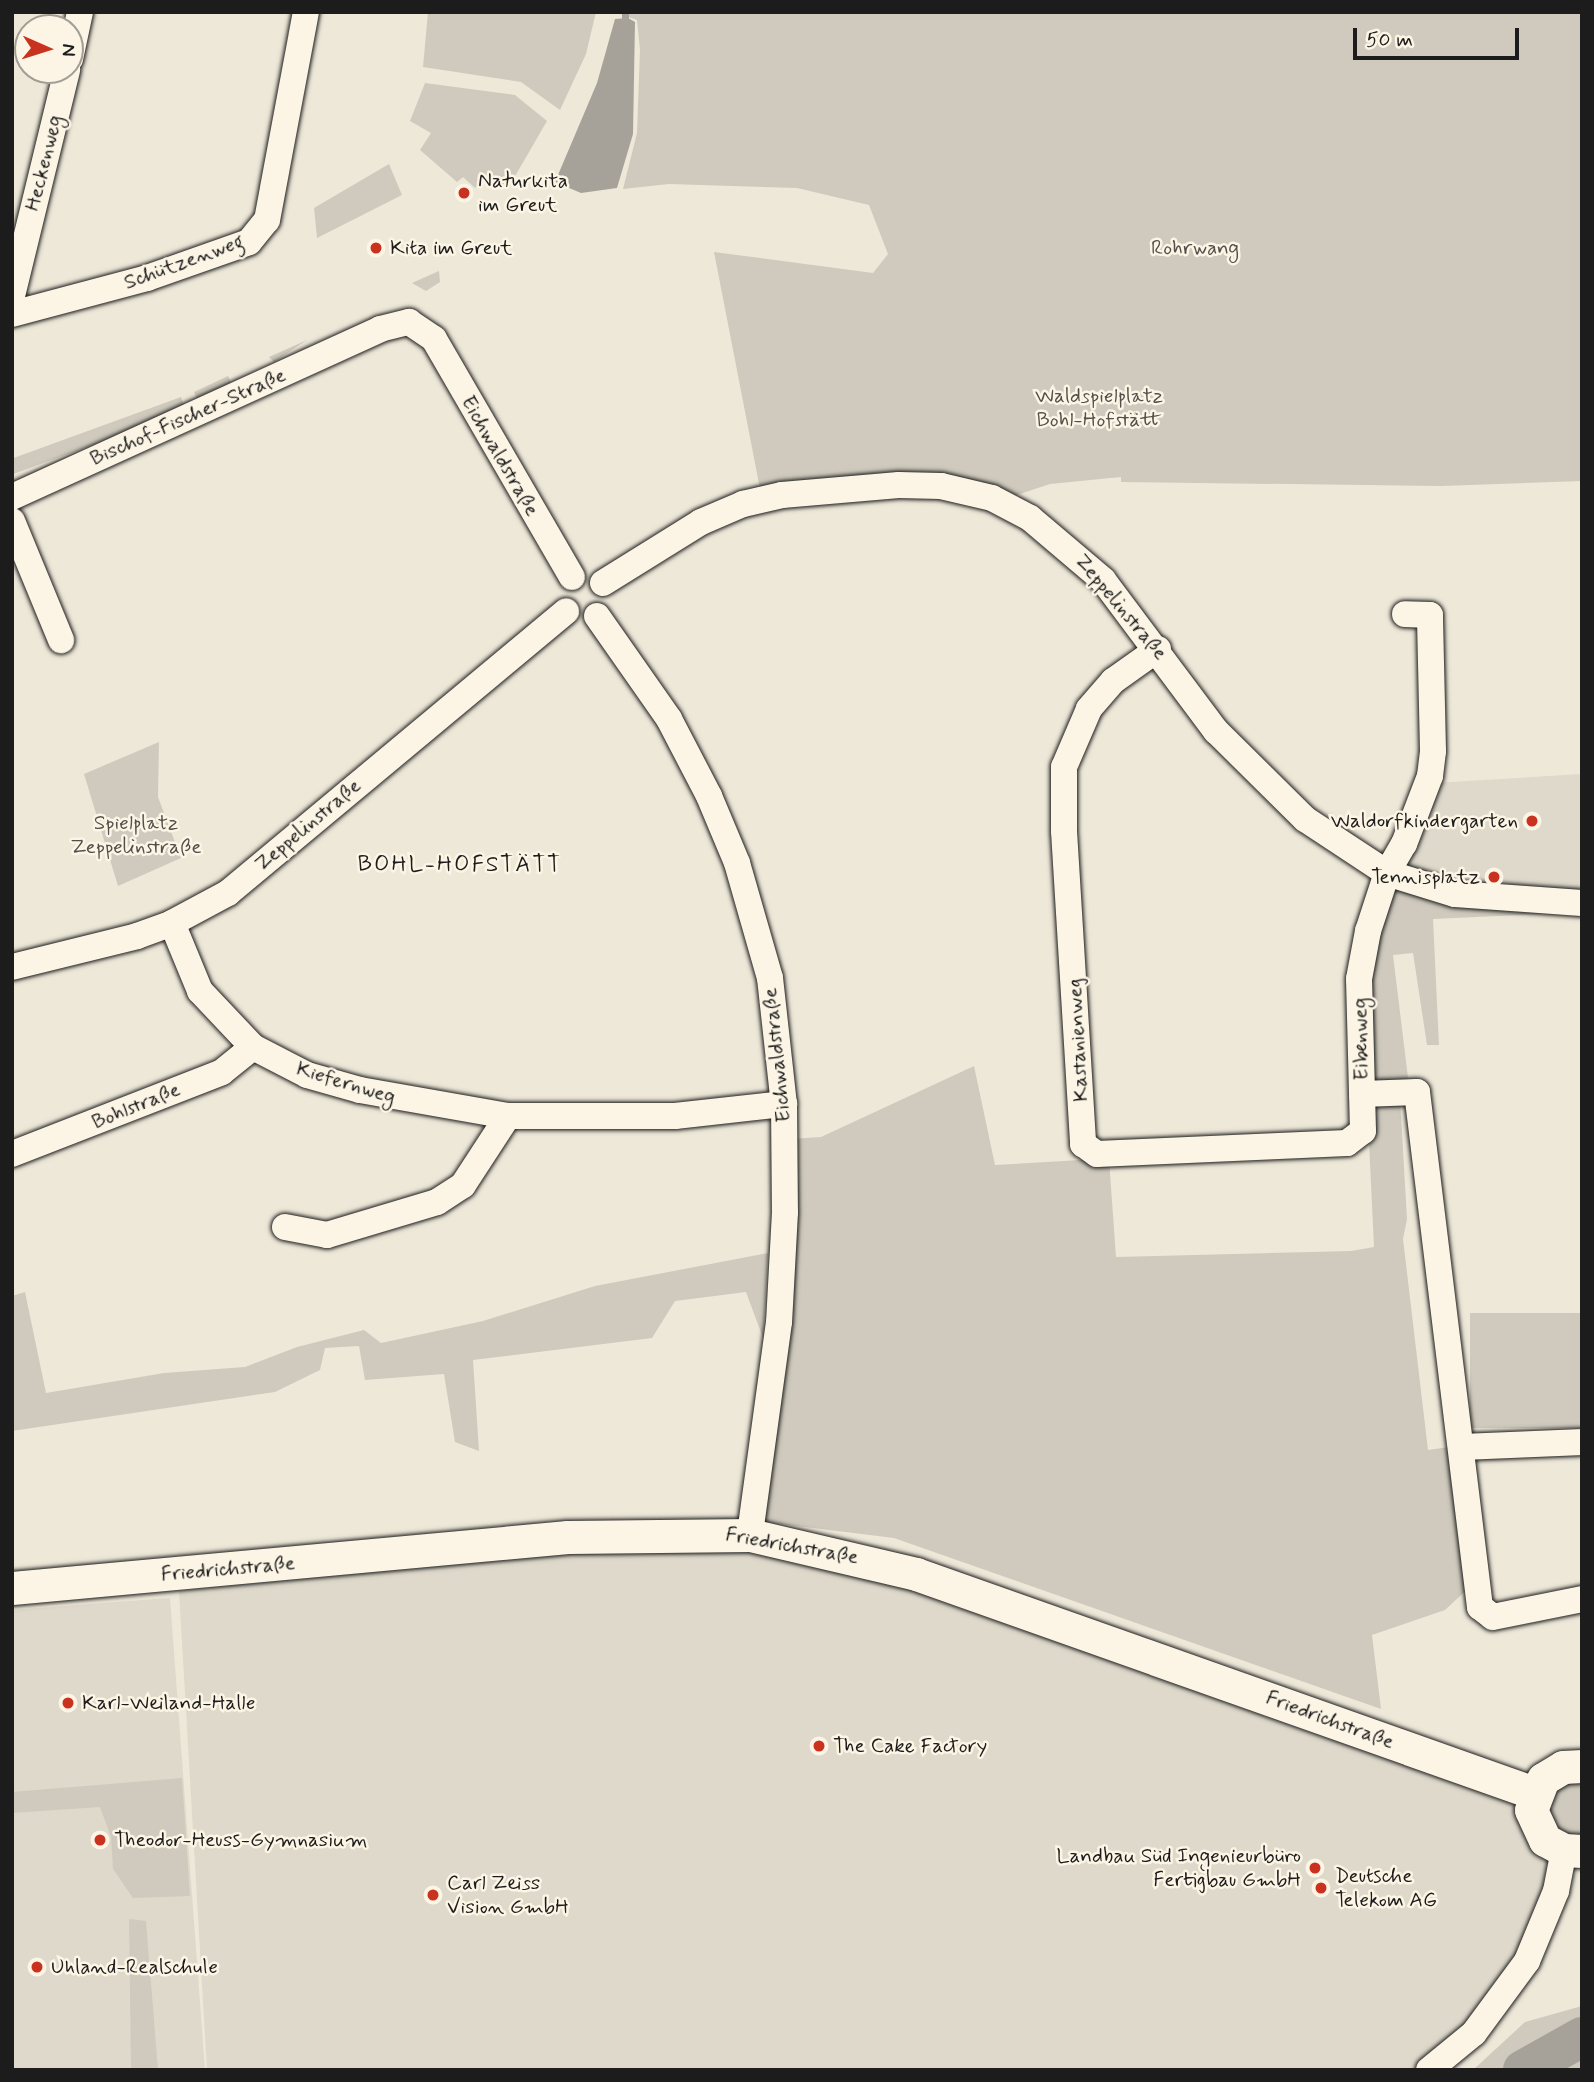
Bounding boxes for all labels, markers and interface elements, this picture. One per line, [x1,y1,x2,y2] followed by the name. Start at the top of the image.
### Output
[14,14,84,84] north arrow
[1356,14,1522,58] scale bar
[1366,26,1413,54] text: 50 m
[56,43,81,57] text: N
[20,112,68,214] street label: Heckenweg
[478,168,568,218] place label: Naturkita im Greut
[456,185,472,201] marker: Naturkita im Greut
[121,229,247,295] street label: Schützenweg
[390,235,509,261] place label: Kita im Greut
[1151,235,1239,261] park label: Rohrwang
[368,240,384,256] marker: Kita im Greut
[86,362,290,472] street label: Bischof-Fischer-Straße
[1035,383,1163,433] park label: Waldspielplatz Bohl-Hofstätt
[455,391,545,521] street label: Eichwaldstraße
[1069,549,1173,665] street label: Zeppelinstraße
[250,773,366,877] street label: Zeppelinstraße
[1331,808,1518,834] place label: Waldorfkindergarten
[70,810,202,860] park label: Spielplatz Zeppelinstraße
[1524,813,1540,829] marker: Waldorfkindergarten
[359,851,561,879] district label: BOHL-HOFSTÄTT
[1371,864,1480,890] place label: Tennisplatz
[1486,869,1502,885] marker: Tennisplatz
[1062,978,1094,1102] street label: Kastanienweg
[757,986,797,1124] street label: Eichwaldstraße
[1348,997,1374,1081] street label: Eibenweg
[293,1056,399,1110] street label: Kiefernweg
[88,1077,184,1135] street label: Bohlstraße
[724,1522,860,1570] street label: Friedrichstraße
[160,1551,296,1587] street label: Friedrichstraße
[1262,1685,1398,1755] street label: Friedrichstraße
[82,1690,256,1716] place label: Karl-Weiland-Halle
[60,1695,76,1711] marker: Karl-Weiland-Halle
[833,1733,989,1759] place label: The Cake Factory
[811,1738,827,1754] marker: The Cake Factory
[114,1827,368,1853] place label: Theodor-Heuss-Gymnasium
[92,1832,108,1848] marker: Theodor-Heuss-Gymnasium
[1052,1843,1301,1893] place label: Landbau Süd Ingenieurbüro Fertigbau GmbH
[1307,1860,1323,1876] marker: Landbau Süd Ingenieurbüro Fertigbau GmbH
[1335,1863,1437,1913] place label: Deutsche Telekom AG
[447,1870,569,1920] place label: Carl Zeiss Vision GmbH
[1313,1880,1329,1896] marker: Deutsche Telekom AG
[425,1887,441,1903] marker: Carl Zeiss Vision GmbH
[51,1954,218,1980] place label: Uhland-Realschule
[29,1959,45,1975] marker: Uhland-Realschule

